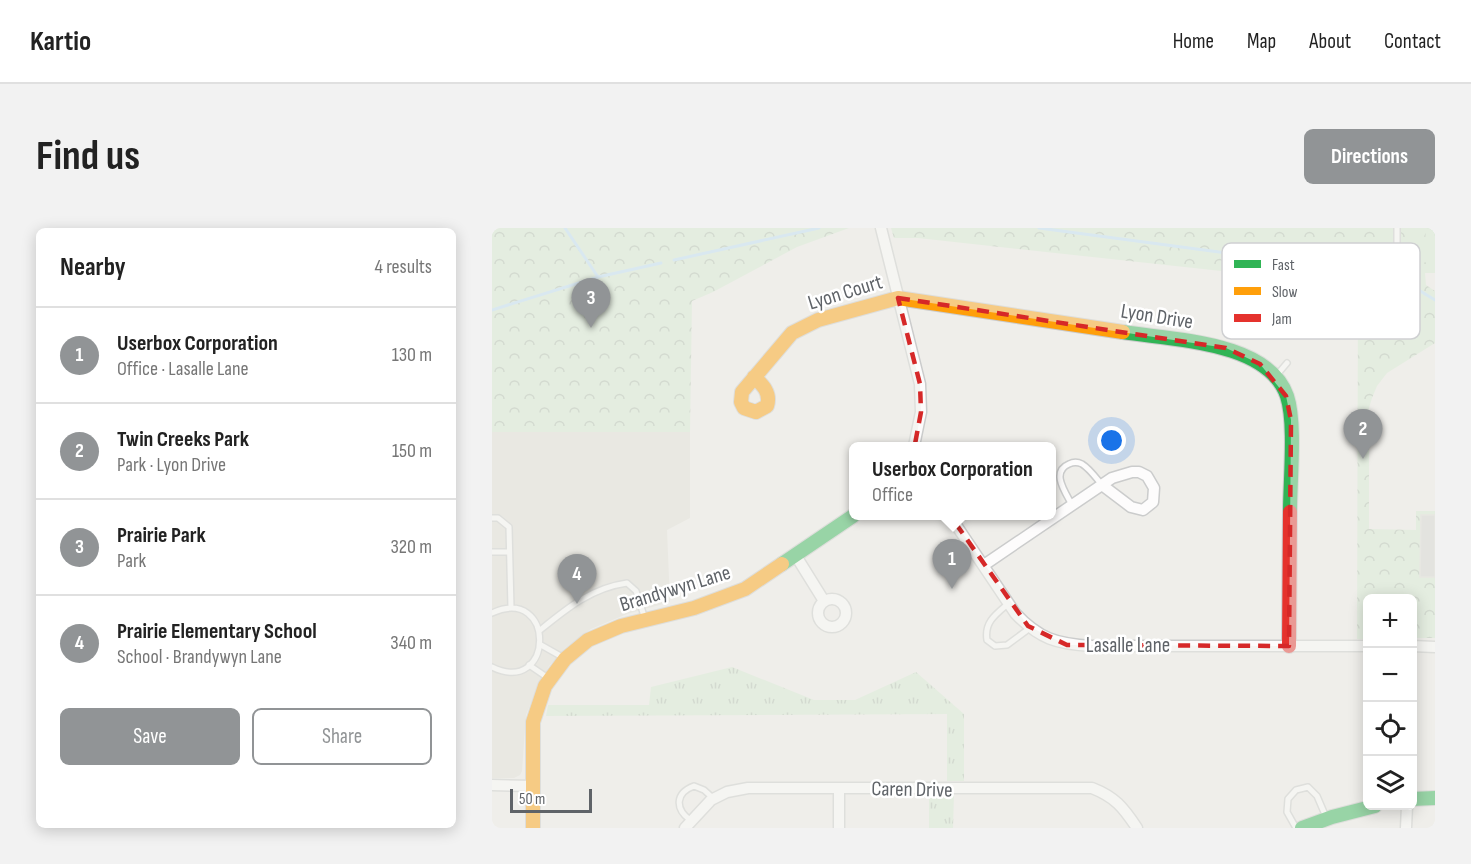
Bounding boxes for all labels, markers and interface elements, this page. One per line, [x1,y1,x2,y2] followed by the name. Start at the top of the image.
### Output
[30,25,91,58] text: Kartio
[1173,29,1214,54] text: Home
[1247,29,1276,54] text: Map
[1309,29,1351,54] text: About
[1384,29,1441,54] text: Contact
[1304,129,1435,184] button: Directions
[36,131,140,182] text: Find us
[1222,243,1420,339] legend
[60,252,126,283] text: Nearby
[375,255,432,279] text: 4 results
[1272,256,1295,275] text: Fast
[805,269,885,316] street label: Lyon Court
[572,279,610,328] pin: 3
[1272,283,1297,302] text: Slow
[1119,298,1195,335] street label: Lyon Drive
[1271,310,1292,329] text: Jam
[117,330,278,357] text: Userbox Corporation
[76,343,83,367] text: 1
[392,343,432,367] text: 130 m
[117,357,249,381] text: Office · Lasalle Lane
[1344,410,1382,459] pin: 2
[117,426,249,453] text: Twin Creeks Park
[1097,426,1126,455] your location
[75,439,84,463] text: 2
[392,439,432,463] text: 150 m
[849,442,1056,520] popup
[117,453,226,477] text: Park · Lyon Drive
[872,456,1033,483] text: Userbox Corporation
[872,483,913,507] text: Office
[117,522,206,549] text: Prairie Park
[75,535,84,559] text: 3
[390,535,432,559] text: 320 m
[932,540,972,589] pin: 1
[117,549,146,573] text: Park
[558,554,596,604] pin: 4
[617,560,734,617] street label: Brandywyn Lane
[1363,594,1417,810] map controls
[1363,594,1417,648] button: +
[117,618,317,645] text: Prairie Elementary School
[75,631,84,655] text: 4
[390,631,432,655] text: 340 m
[1086,633,1170,658] street label: Lasalle Lane
[117,645,282,669] text: School · Brandywyn Lane
[1363,648,1417,702] button: −
[1363,702,1417,756] button: locate
[60,708,240,765] button: Save
[252,708,432,765] button: Share
[1363,756,1417,810] button: layers
[871,776,953,803] street label: Caren Drive
[510,786,592,814] scale bar
[519,790,545,809] text: 50 m

